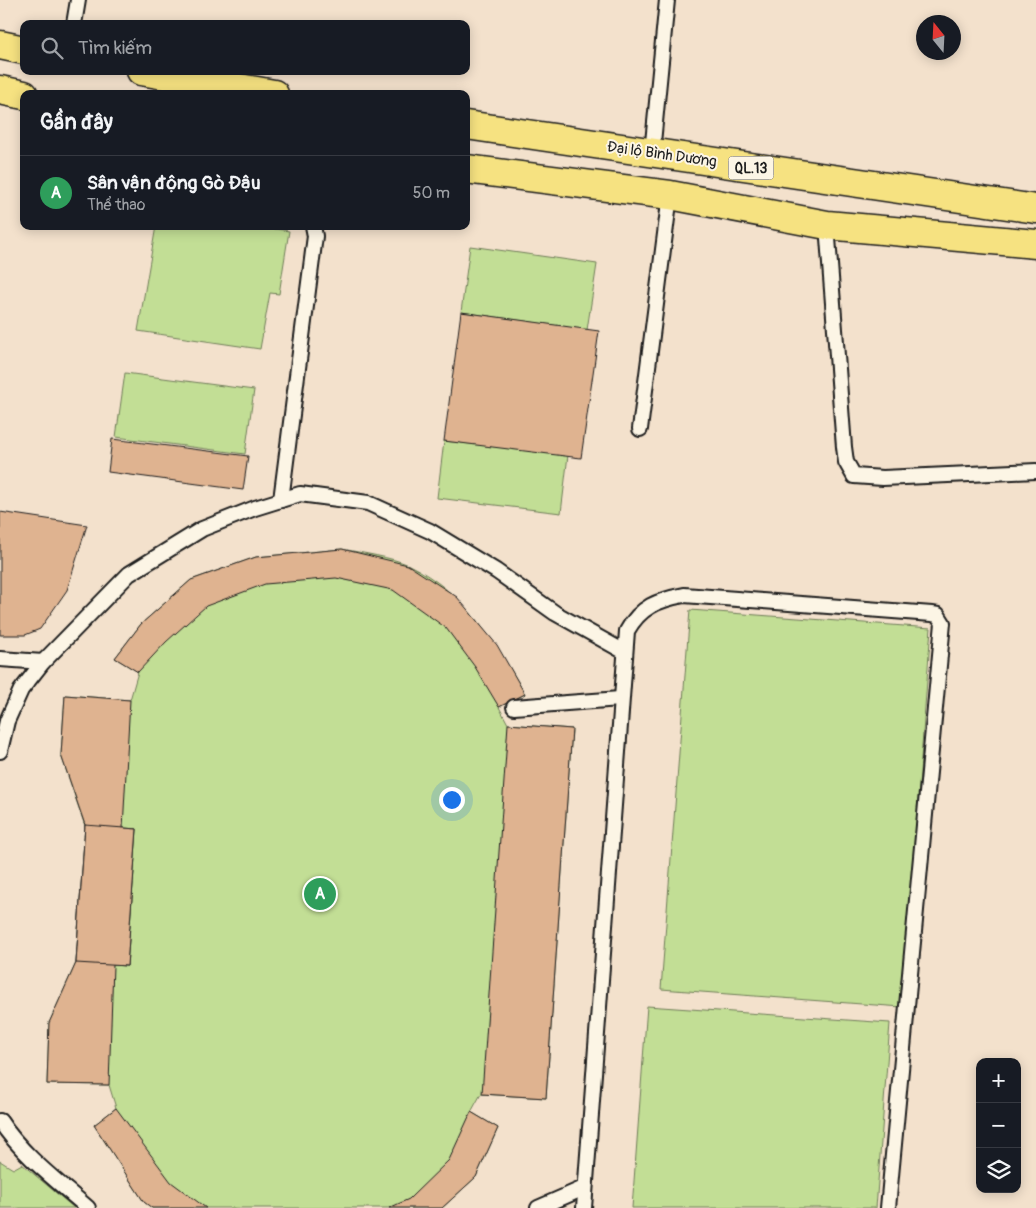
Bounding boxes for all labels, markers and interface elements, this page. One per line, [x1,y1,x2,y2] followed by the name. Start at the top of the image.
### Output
[916,15,961,60] north arrow
[20,20,470,75] search box
[38,34,66,62] icon: search
[78,36,152,60] text: Tìm kiếm
[40,109,113,136] text: Gần đây
[606,137,718,172] street label: Đại lộ Bình Dương
[728,156,774,180] road number: QL.13
[87,171,261,195] text: Sân vận động Gò Đậu
[51,183,61,203] text: A
[413,183,450,203] text: 50 m
[87,195,145,215] text: Thể thao
[439,787,465,813] your location
[304,875,336,913] pin: A
[976,1058,1021,1193] map controls
[976,1058,1021,1103] button: +
[976,1103,1021,1148] button: −
[976,1148,1021,1193] button: layers

